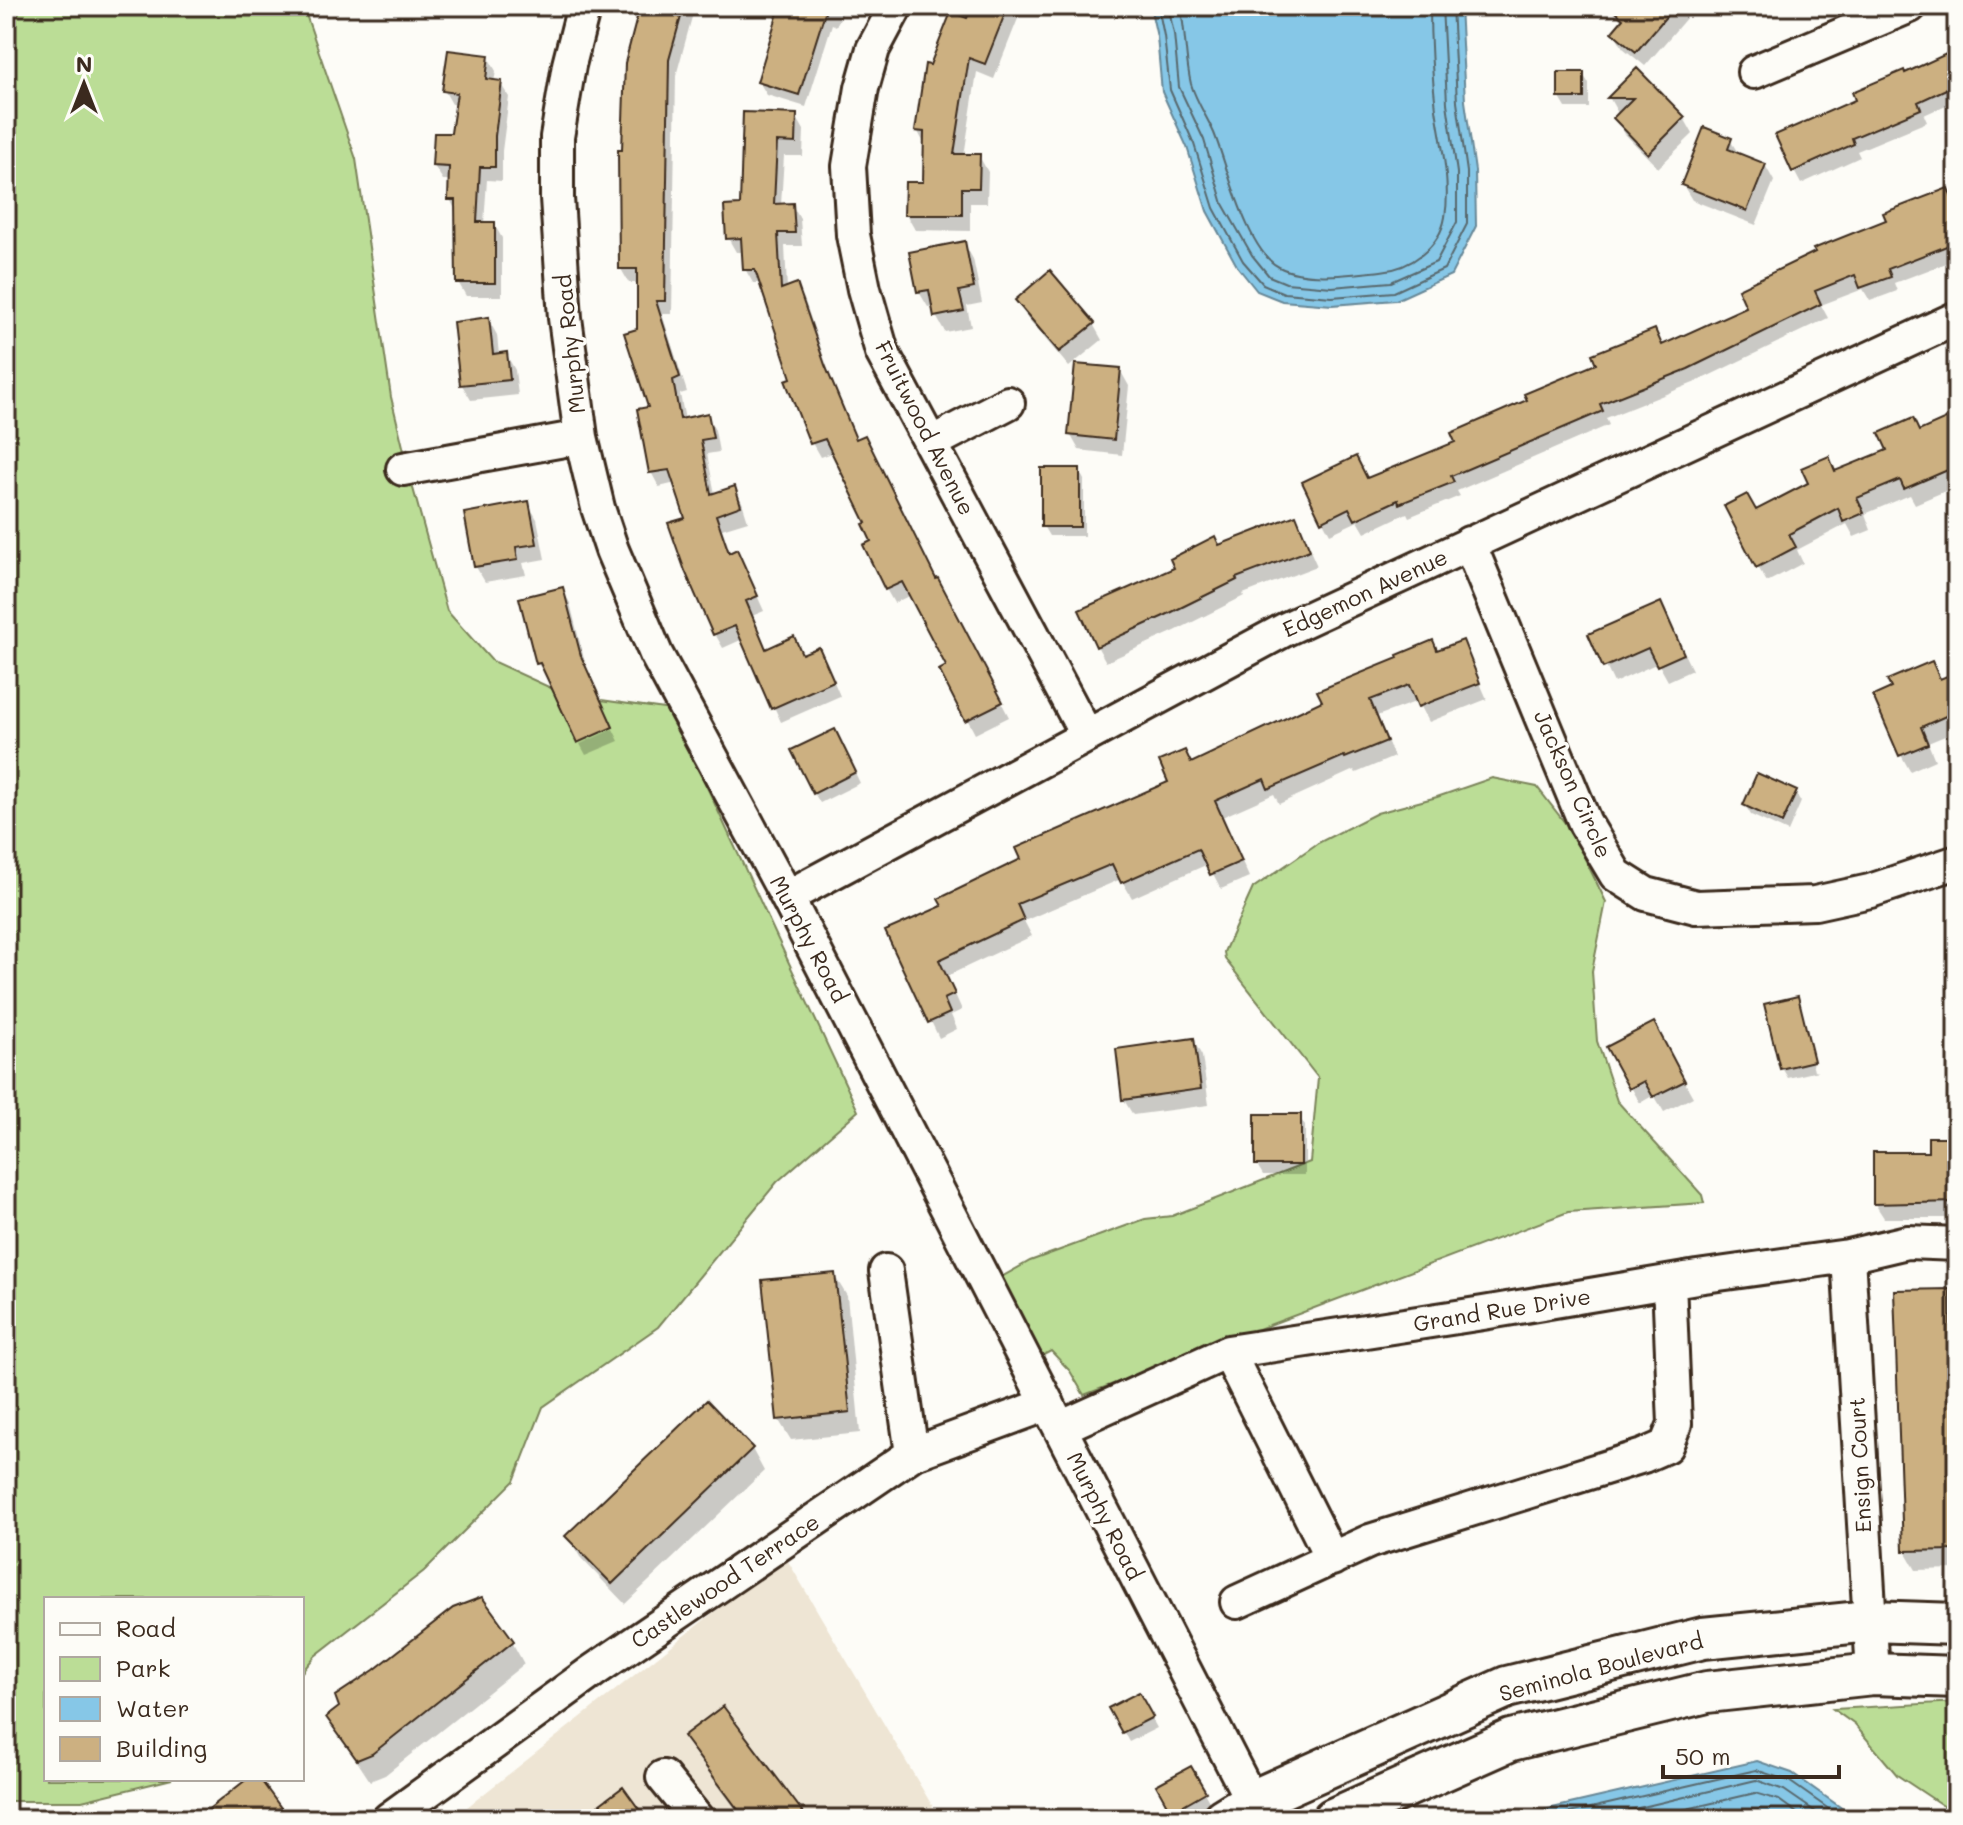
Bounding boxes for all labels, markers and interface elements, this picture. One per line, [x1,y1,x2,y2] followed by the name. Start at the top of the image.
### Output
[44,44,124,124] north arrow
[76,49,92,78] text: N
[548,273,591,415] street label: Murphy Road
[869,336,982,520] street label: Fruitwood Avenue
[1278,542,1452,643] street label: Edgemon Avenue
[1528,705,1619,862] street label: Jackson Circle
[764,870,855,1007] street label: Murphy Road
[1411,1281,1593,1338] street label: Grand Rue Drive
[1841,1397,1878,1534] street label: Ensign Court
[1061,1447,1150,1585] street label: Murphy Road
[625,1507,825,1654] street label: Castlewood Terrace
[44,1597,304,1781] legend
[116,1612,176,1643] text: Road
[1496,1625,1706,1708] street label: Seminola Boulevard
[116,1652,170,1683] text: Park
[116,1692,190,1723] text: Water
[1663,1729,1839,1779] scale bar
[116,1732,207,1763] text: Building
[1675,1740,1731,1771] text: 50 m

